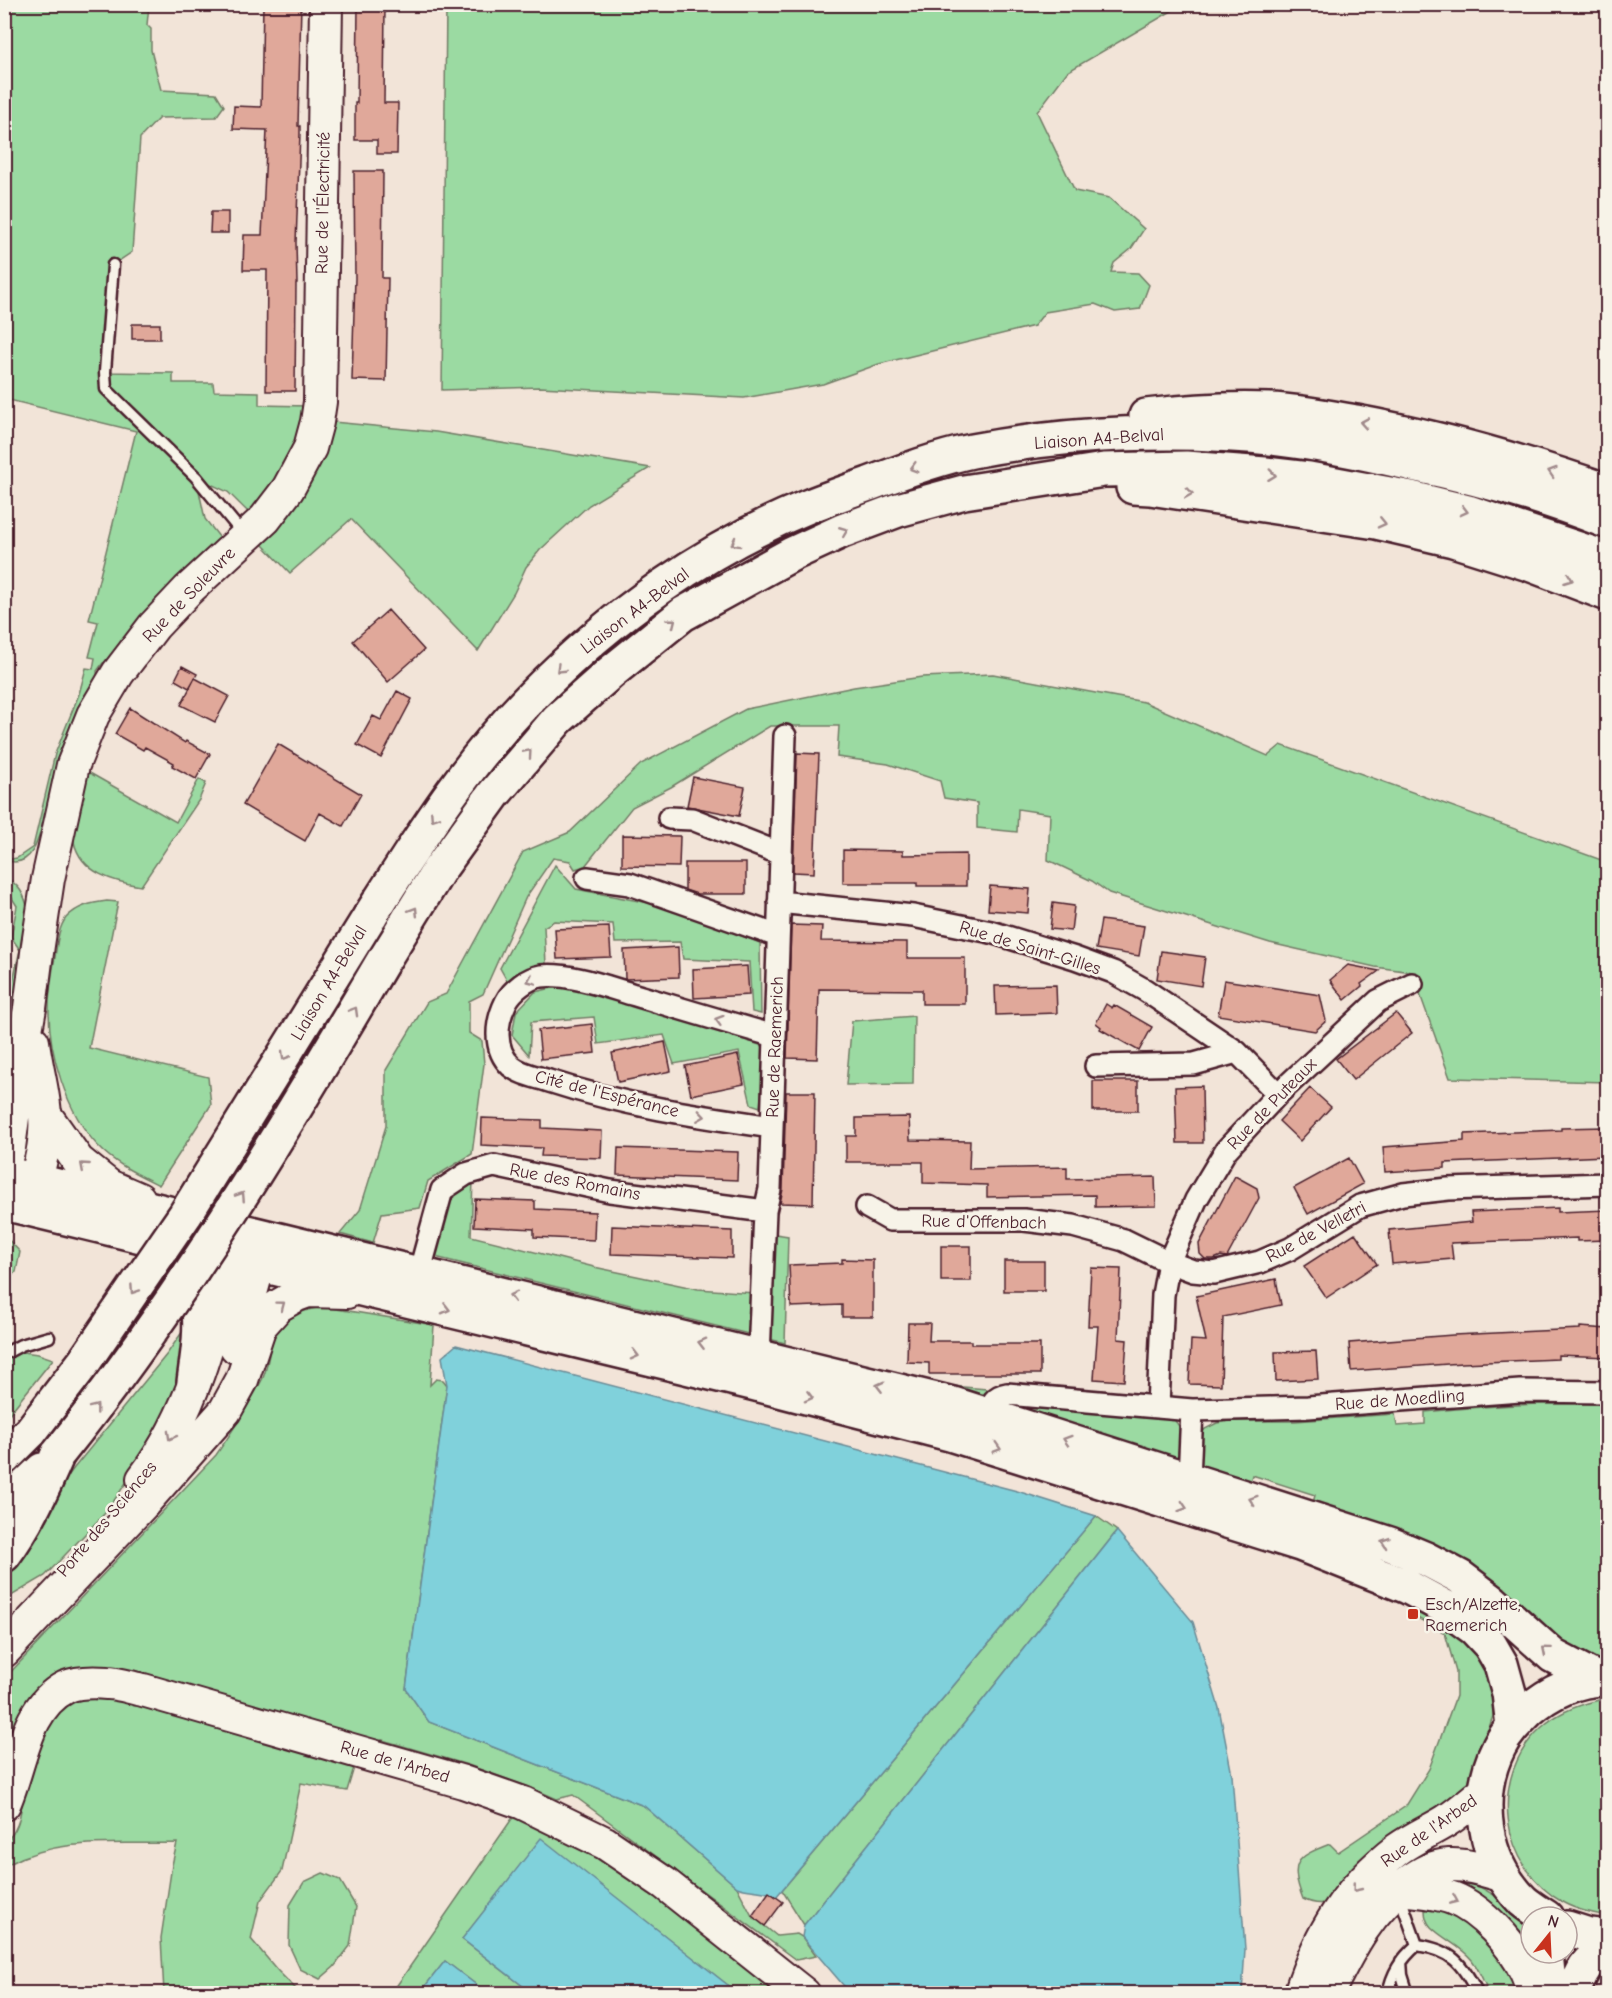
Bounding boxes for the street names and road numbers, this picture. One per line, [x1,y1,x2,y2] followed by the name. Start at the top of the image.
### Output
[310,132,335,274] street label: Rue de l'Électricité
[1033,424,1165,454] street label: Liaison A4-Belval
[138,543,240,647] street label: Rue de Soleuvre
[577,563,693,659] street label: Liaison A4-Belval
[957,917,1103,979] street label: Rue de Saint-Gilles
[286,922,372,1044] street label: Liaison A4-Belval
[762,976,788,1118] street label: Rue de Raemerich
[1223,1053,1321,1154] street label: Rue de Puteaux
[533,1066,681,1122] street label: Cité de l'Espérance
[508,1159,642,1205] street label: Rue des Romains
[1262,1197,1370,1267] street label: Rue de Velletri
[921,1210,1047,1234] street label: Rue d'Offenbach
[1334,1385,1466,1415] street label: Rue de Moedling
[52,1457,162,1581] street label: Porte des Sciences
[338,1736,452,1788] street label: Rue de l'Arbed
[1377,1790,1481,1872] street label: Rue de l'Arbed

